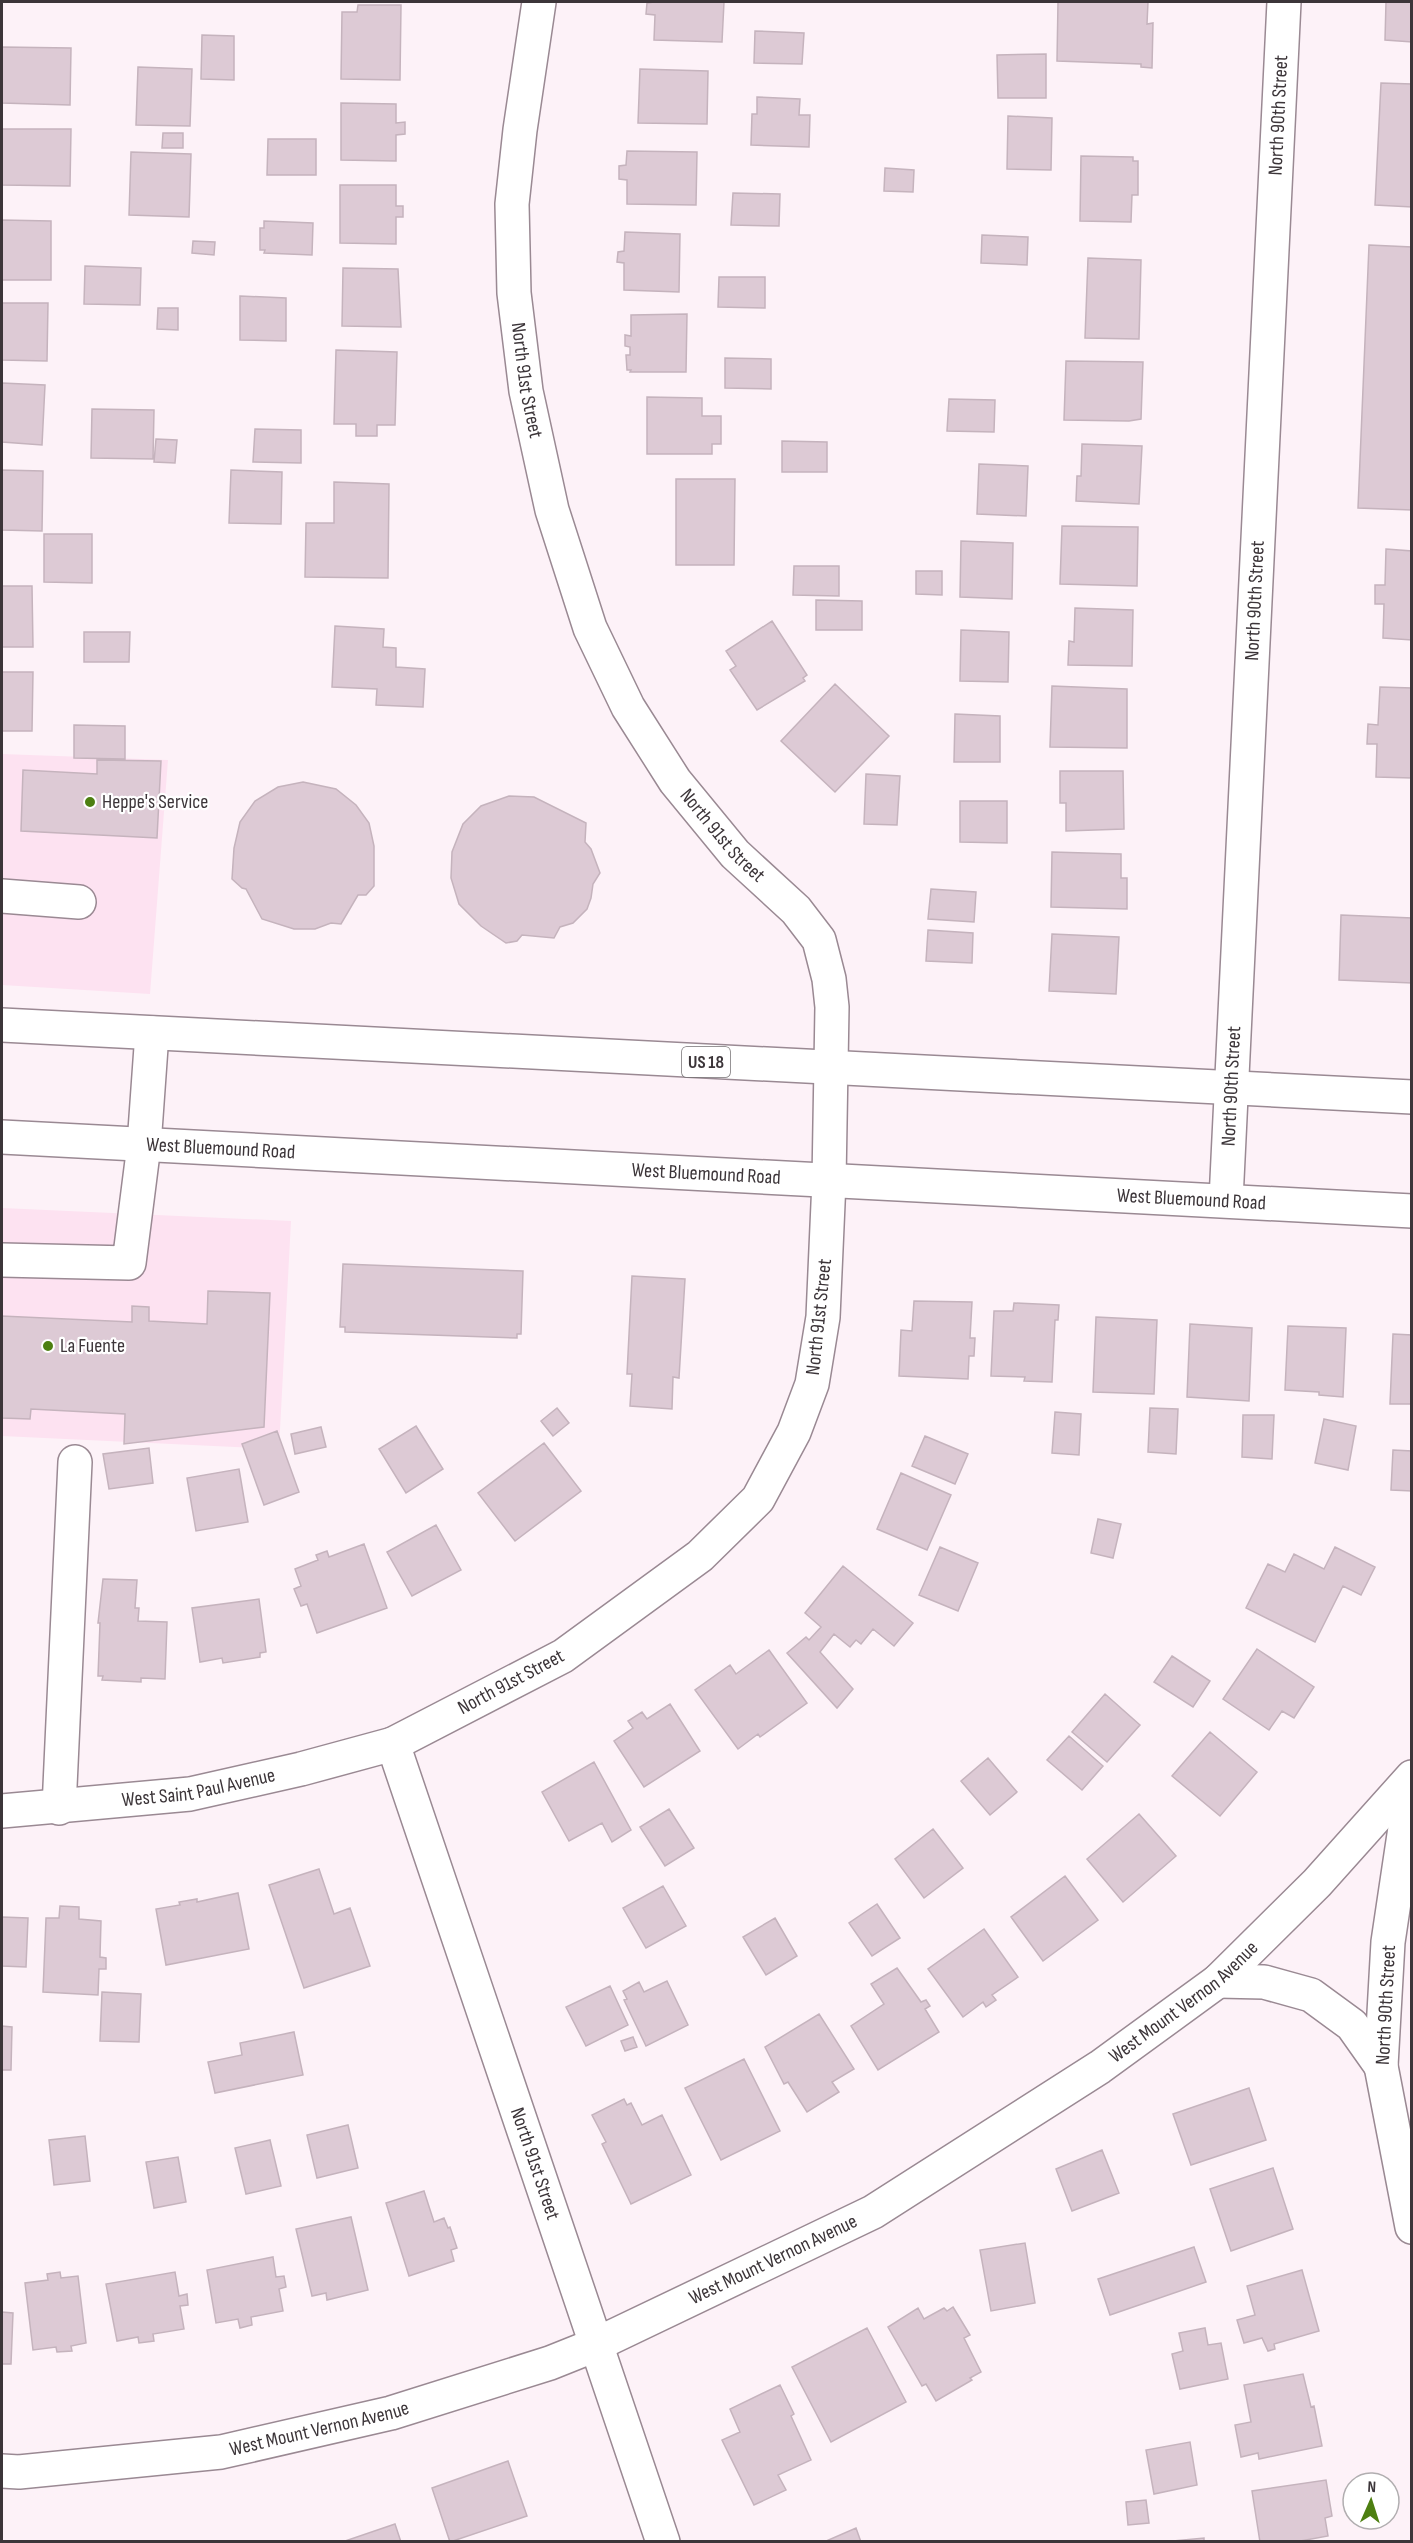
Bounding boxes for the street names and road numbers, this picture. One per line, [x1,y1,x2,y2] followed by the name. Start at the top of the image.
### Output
[1264,55,1293,176] street label: North 90th Street
[506,321,548,440] street label: North 91st Street
[1240,540,1270,661] street label: North 90th Street
[675,784,770,887] street label: North 91st Street
[1217,1025,1246,1147] street label: North 90th Street
[682,1047,730,1077] road number: US 18
[146,1133,296,1164] street label: West Bluemound Road
[631,1158,781,1190] street label: West Bluemound Road
[1116,1184,1267,1215] street label: West Bluemound Road
[801,1258,837,1376] street label: North 91st Street
[454,1644,568,1720] street label: North 91st Street
[121,1763,277,1812] street label: West Saint Paul Avenue
[1104,1936,1263,2068] street label: West Mount Vernon Avenue
[1371,1944,1401,2066] street label: North 90th Street
[505,2104,565,2223] street label: North 91st Street
[685,2209,861,2310] street label: West Mount Vernon Avenue
[227,2396,412,2462] street label: West Mount Vernon Avenue

